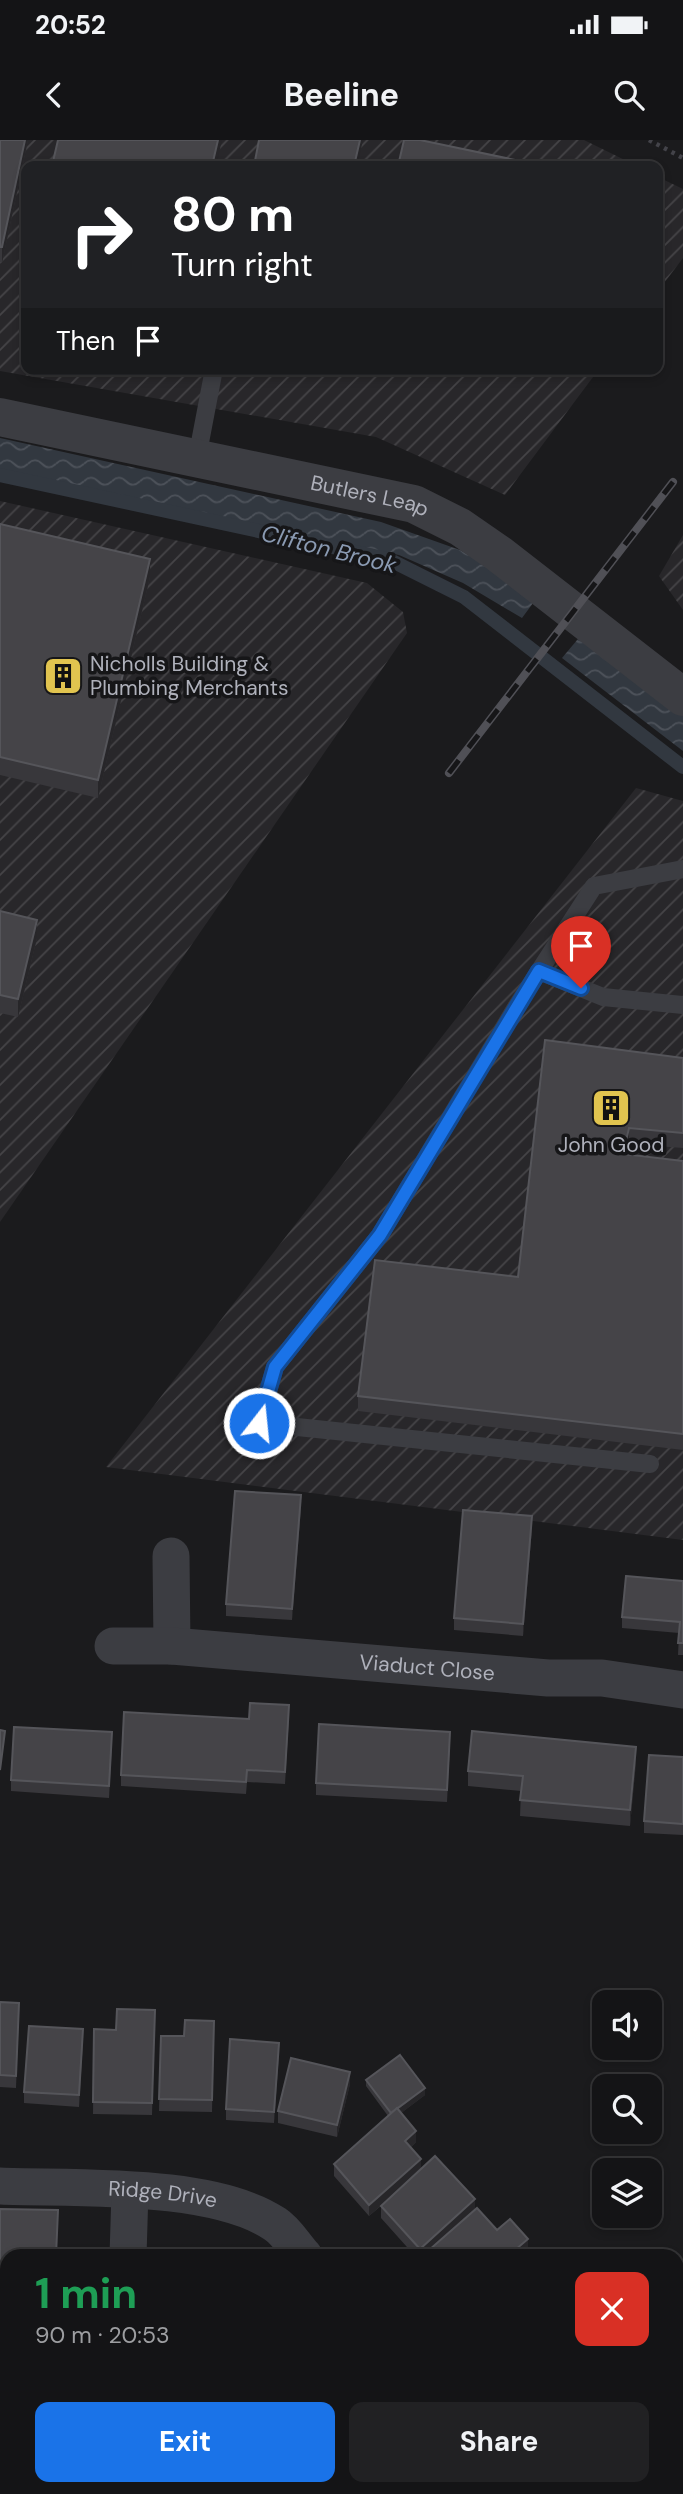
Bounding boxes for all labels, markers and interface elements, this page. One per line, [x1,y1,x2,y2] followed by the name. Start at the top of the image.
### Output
[35,8,106,42] text: 20:52
[284,74,399,116] text: Beeline
[35,76,73,114] icon: back
[610,76,648,114] icon: search
[171,182,294,246] text: 80 m
[56,189,147,280] icon: right
[171,244,313,286] text: Turn right
[129,322,167,360] icon: arrive
[56,324,115,358] text: Then
[308,469,434,523] street label: Butlers Leap
[258,518,400,580] water label: Clifton Brook
[90,650,288,702] place label: Nicholls Building & Plumbing Merchants
[42,655,84,697] building icon: Nicholls Building & Plumbing Merchants
[551,916,611,988] pin
[562,927,600,965] icon: arrive
[590,1087,632,1129] building icon: John Good
[558,1131,664,1159] place label: John Good
[222,1386,296,1460] position arrow
[358,1648,496,1687] street label: Viaduct Close
[592,1990,662,2228] map controls
[592,1990,662,2060] button: sound
[592,2074,662,2144] button: search
[592,2158,662,2228] button: layers
[108,2174,220,2215] street label: Ridge Drive
[35,2266,137,2321] text: 1 min
[575,2272,649,2346] button: close
[35,2320,170,2350] text: 90 m · 20:53
[35,2402,335,2482] button: Exit
[349,2402,649,2482] button: Share

